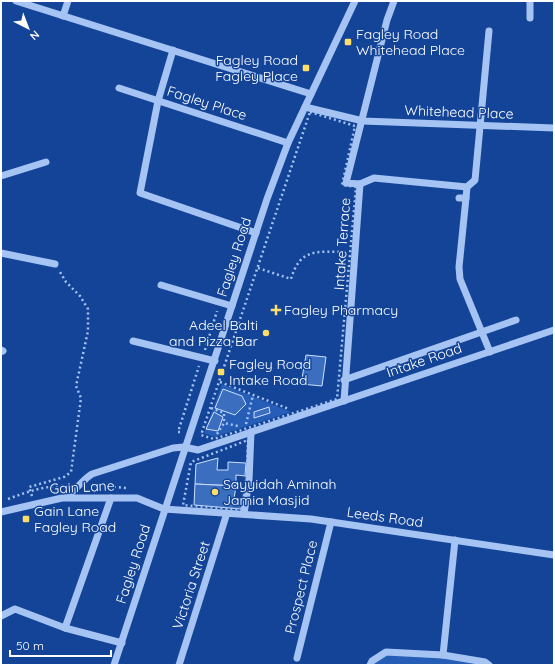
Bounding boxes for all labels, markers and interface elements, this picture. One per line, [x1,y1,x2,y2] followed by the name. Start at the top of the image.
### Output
[8,8,48,48] north arrow
[356,25,465,59] place label: Fagley Road Whitehead Place
[27,28,42,43] text: N
[343,37,353,47] marker: Fagley Road Whitehead Place
[215,51,298,85] place label: Fagley Road Fagley Place
[301,63,311,73] marker: Fagley Road Fagley Place
[165,82,249,124] street label: Fagley Place
[404,101,514,123] street label: Whitehead Place
[330,197,354,291] street label: Intake Terrace
[213,215,255,299] street label: Fagley Road
[284,301,398,319] place label: Fagley Pharmacy
[271,305,281,315] marker: Fagley Pharmacy
[169,316,259,350] place label: Adeel Balti and Pizza Bar
[261,328,271,338] marker: Adeel Balti and Pizza Bar
[384,339,464,381] street label: Intake Road
[229,355,311,389] place label: Fagley Road Intake Road
[216,367,226,377] marker: Fagley Road Intake Road
[223,475,336,509] place label: Sayyidah Aminah Jamia Masjid
[49,476,115,498] street label: Gain Lane
[210,487,220,497] marker: Sayyidah Aminah Jamia Masjid
[34,502,116,536] place label: Gain Lane Fagley Road
[346,503,424,531] street label: Leeds Road
[21,514,31,524] marker: Gain Lane Fagley Road
[112,522,154,606] street label: Fagley Road
[168,538,214,631] street label: Victoria Street
[281,538,321,636] street label: Prospect Place
[10,632,111,658] scale bar
[16,638,44,653] text: 50 m

